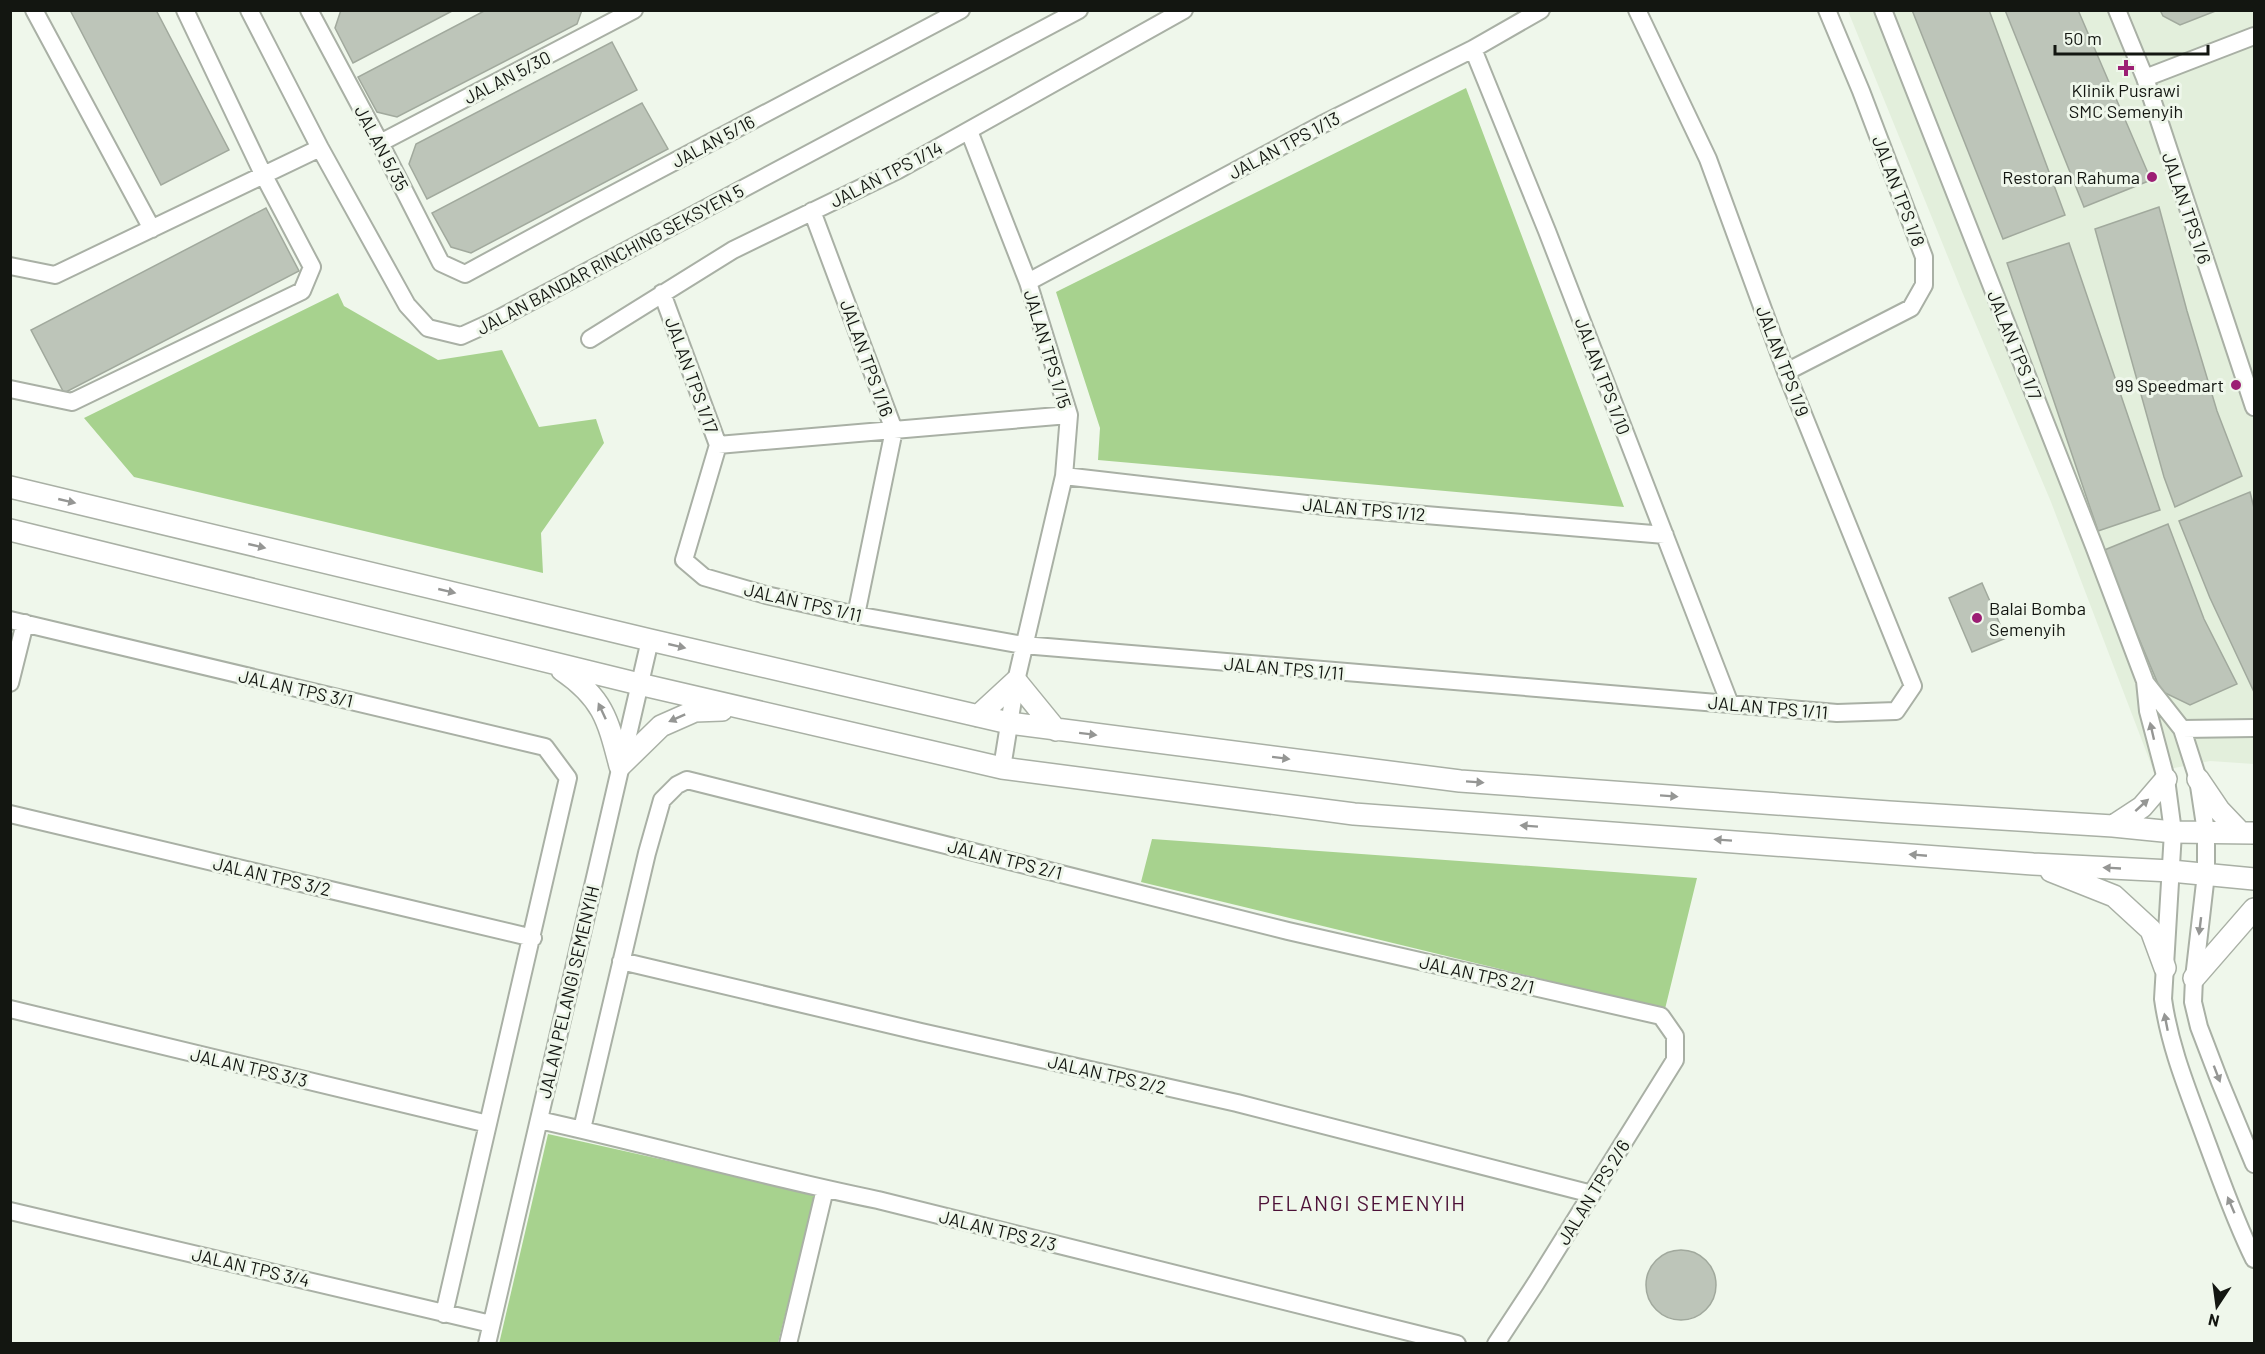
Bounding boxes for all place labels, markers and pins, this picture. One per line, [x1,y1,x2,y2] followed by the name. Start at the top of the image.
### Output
[2117,59,2135,77] marker: Klinik Pusrawi SMC Semenyih
[2069,79,2183,122] place label: Klinik Pusrawi SMC Semenyih
[2002,166,2140,188] place label: Restoran Rahuma
[2145,170,2159,184] marker: Restoran Rahuma
[2115,374,2224,396] place label: 99 Speedmart
[2229,378,2243,392] marker: 99 Speedmart
[1989,597,2086,640] place label: Balai Bomba Semenyih
[1970,611,1984,625] marker: Balai Bomba Semenyih

